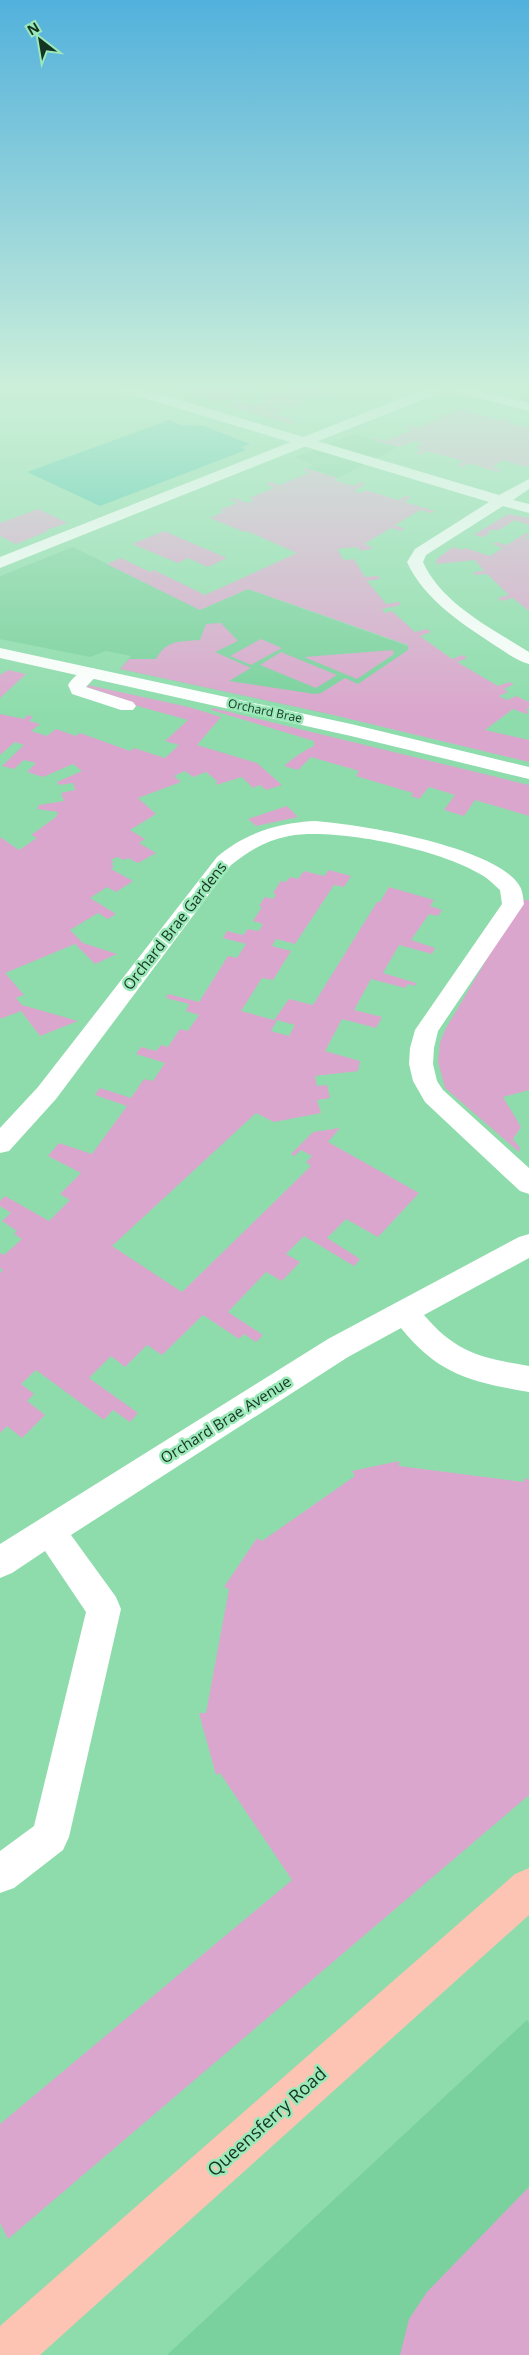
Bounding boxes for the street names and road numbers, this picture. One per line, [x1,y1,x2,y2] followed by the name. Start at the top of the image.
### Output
[226,694,304,727] street label: Orchard Brae
[118,857,231,994] street label: Orchard Brae Gardens
[156,1371,295,1467] street label: Orchard Brae Avenue
[202,2061,331,2181] street label: Queensferry Road

